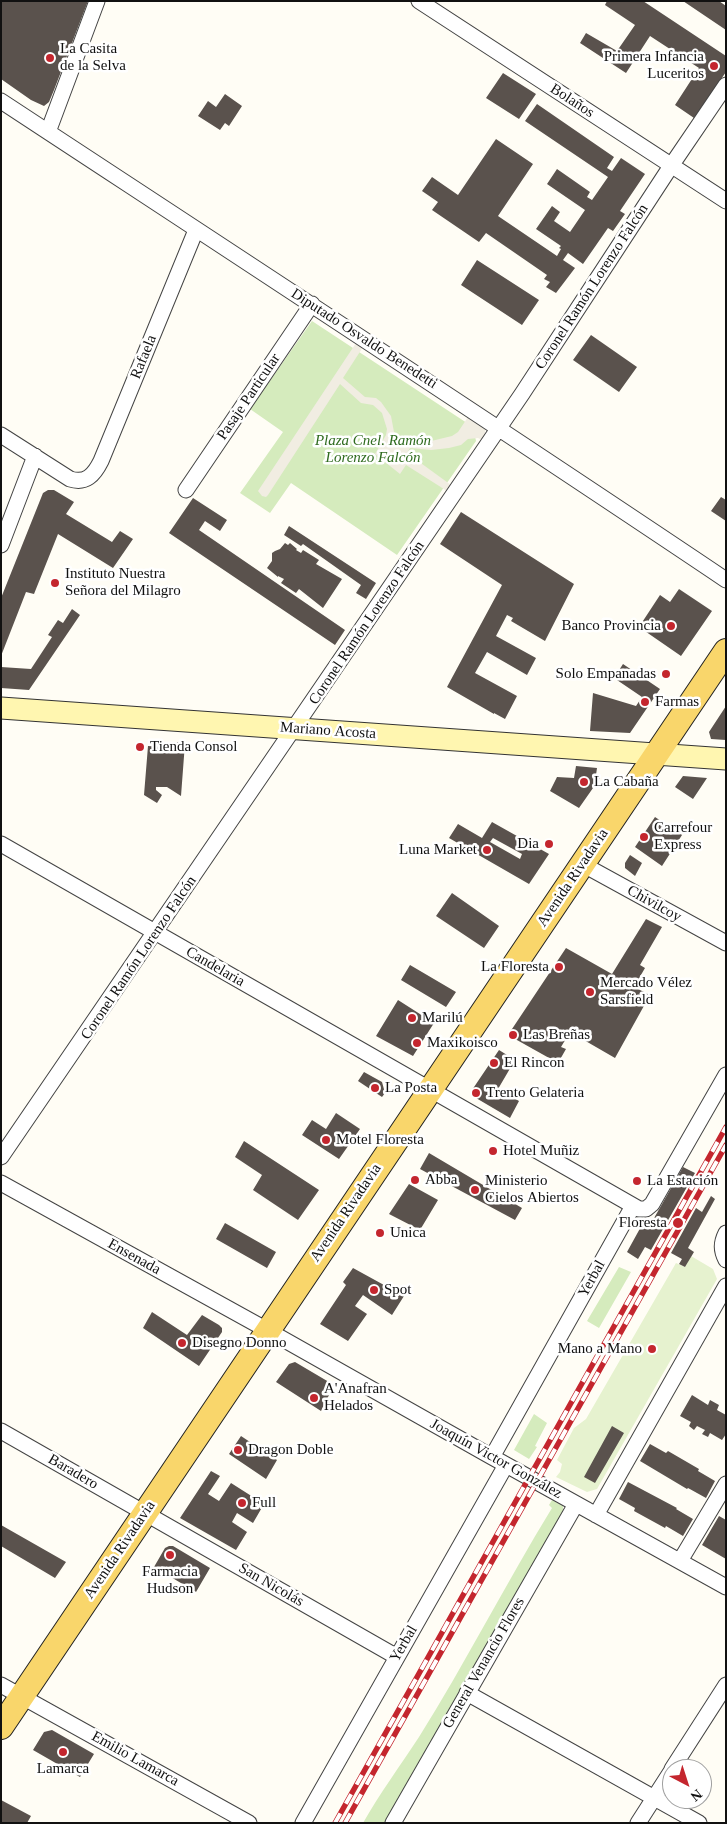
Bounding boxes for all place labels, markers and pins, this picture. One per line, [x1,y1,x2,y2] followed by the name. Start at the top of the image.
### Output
[60,40,126,75] place label: La Casita de la Selva
[604,48,704,83] place label: Primera Infancia Luceritos
[44,52,56,64] marker: La Casita de la Selva
[708,60,720,72] marker: Primera Infancia Luceritos
[65,565,181,600] place label: Instituto Nuestra Señora del Milagro
[49,577,61,589] marker: Instituto Nuestra Señora del Milagro
[561,617,661,635] place label: Banco Provincia
[665,620,677,632] marker: Banco Provincia
[556,665,656,683] place label: Solo Empanadas
[660,668,672,680] marker: Solo Empanadas
[655,693,699,711] place label: Farmas
[639,696,651,708] marker: Farmas
[150,738,237,756] place label: Tienda Consol
[134,741,146,753] marker: Tienda Consol
[594,773,659,791] place label: La Cabaña
[578,776,590,788] marker: La Cabaña
[654,819,712,854] place label: Carrefour Express
[638,831,650,843] marker: Carrefour Express
[517,835,539,853] place label: Dia
[543,838,555,850] marker: Dia
[399,841,477,859] place label: Luna Market
[481,844,493,856] marker: Luna Market
[481,958,549,976] place label: La Floresta
[553,961,565,973] marker: La Floresta
[600,974,692,1009] place label: Mercado Vélez Sarsfield
[584,986,596,998] marker: Mercado Vélez Sarsfield
[422,1009,463,1027] place label: Marilú
[406,1012,418,1024] marker: Marilú
[523,1026,590,1044] place label: Las Breñas
[507,1029,519,1041] marker: Las Breñas
[427,1034,498,1052] place label: Maxikoisco
[411,1037,423,1049] marker: Maxikoisco
[504,1054,564,1072] place label: El Rincon
[488,1057,500,1069] marker: El Rincon
[385,1079,437,1097] place label: La Posta
[369,1082,381,1094] marker: La Posta
[486,1084,584,1102] place label: Trento Gelateria
[470,1087,482,1099] marker: Trento Gelateria
[336,1131,424,1149] place label: Motel Floresta
[320,1134,332,1146] marker: Motel Floresta
[503,1142,579,1160] place label: Hotel Muñiz
[487,1145,499,1157] marker: Hotel Muñiz
[425,1171,457,1189] place label: Abba
[485,1172,579,1207] place label: Ministerio Cielos Abiertos
[647,1172,718,1190] place label: La Estación
[409,1174,421,1186] marker: Abba
[631,1175,643,1187] marker: La Estación
[469,1184,481,1196] marker: Ministerio Cielos Abiertos
[619,1214,667,1232] place label: Floresta
[671,1216,685,1230] marker: Floresta
[390,1224,426,1242] place label: Unica
[374,1227,386,1239] marker: Unica
[384,1281,412,1299] place label: Spot
[368,1284,380,1296] marker: Spot
[192,1334,287,1352] place label: Disegno Donno
[176,1337,188,1349] marker: Disegno Donno
[558,1340,642,1358] place label: Mano a Mano
[646,1343,658,1355] marker: Mano a Mano
[324,1380,387,1415] place label: A'Anafran Helados
[308,1392,320,1404] marker: A'Anafran Helados
[248,1441,333,1459] place label: Dragon Doble
[232,1444,244,1456] marker: Dragon Doble
[252,1494,276,1512] place label: Full
[236,1497,248,1509] marker: Full
[164,1549,176,1561] marker: Farmacia Hudson
[142,1563,198,1598] place label: Farmacia Hudson
[57,1746,69,1758] marker: Lamarca
[37,1760,89,1778] place label: Lamarca

